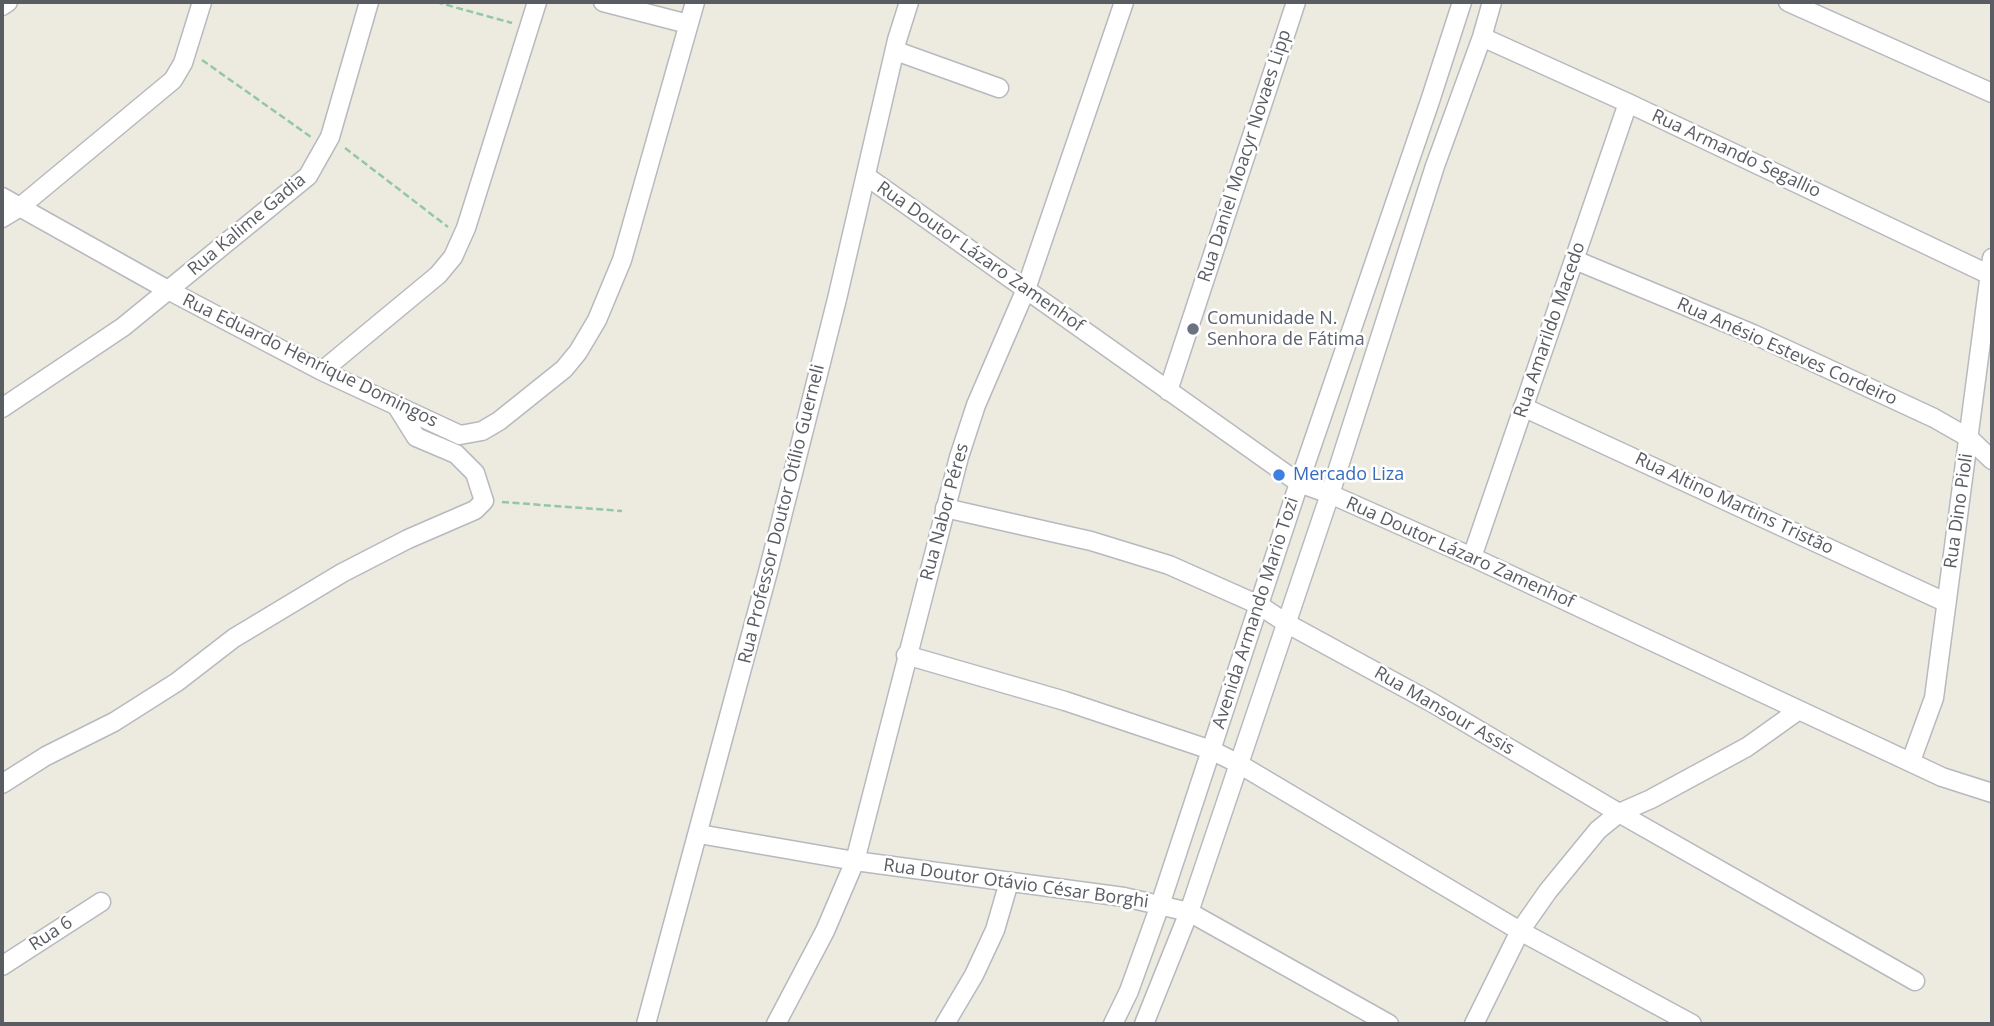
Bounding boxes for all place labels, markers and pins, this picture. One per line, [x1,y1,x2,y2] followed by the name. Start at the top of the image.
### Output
[1207,308,1365,350] place label: Comunidade N. Senhora de Fátima
[1185,321,1201,337] marker: Comunidade N. Senhora de Fátima
[1293,464,1404,486] place label: Mercado Liza
[1271,467,1287,483] marker: Mercado Liza

